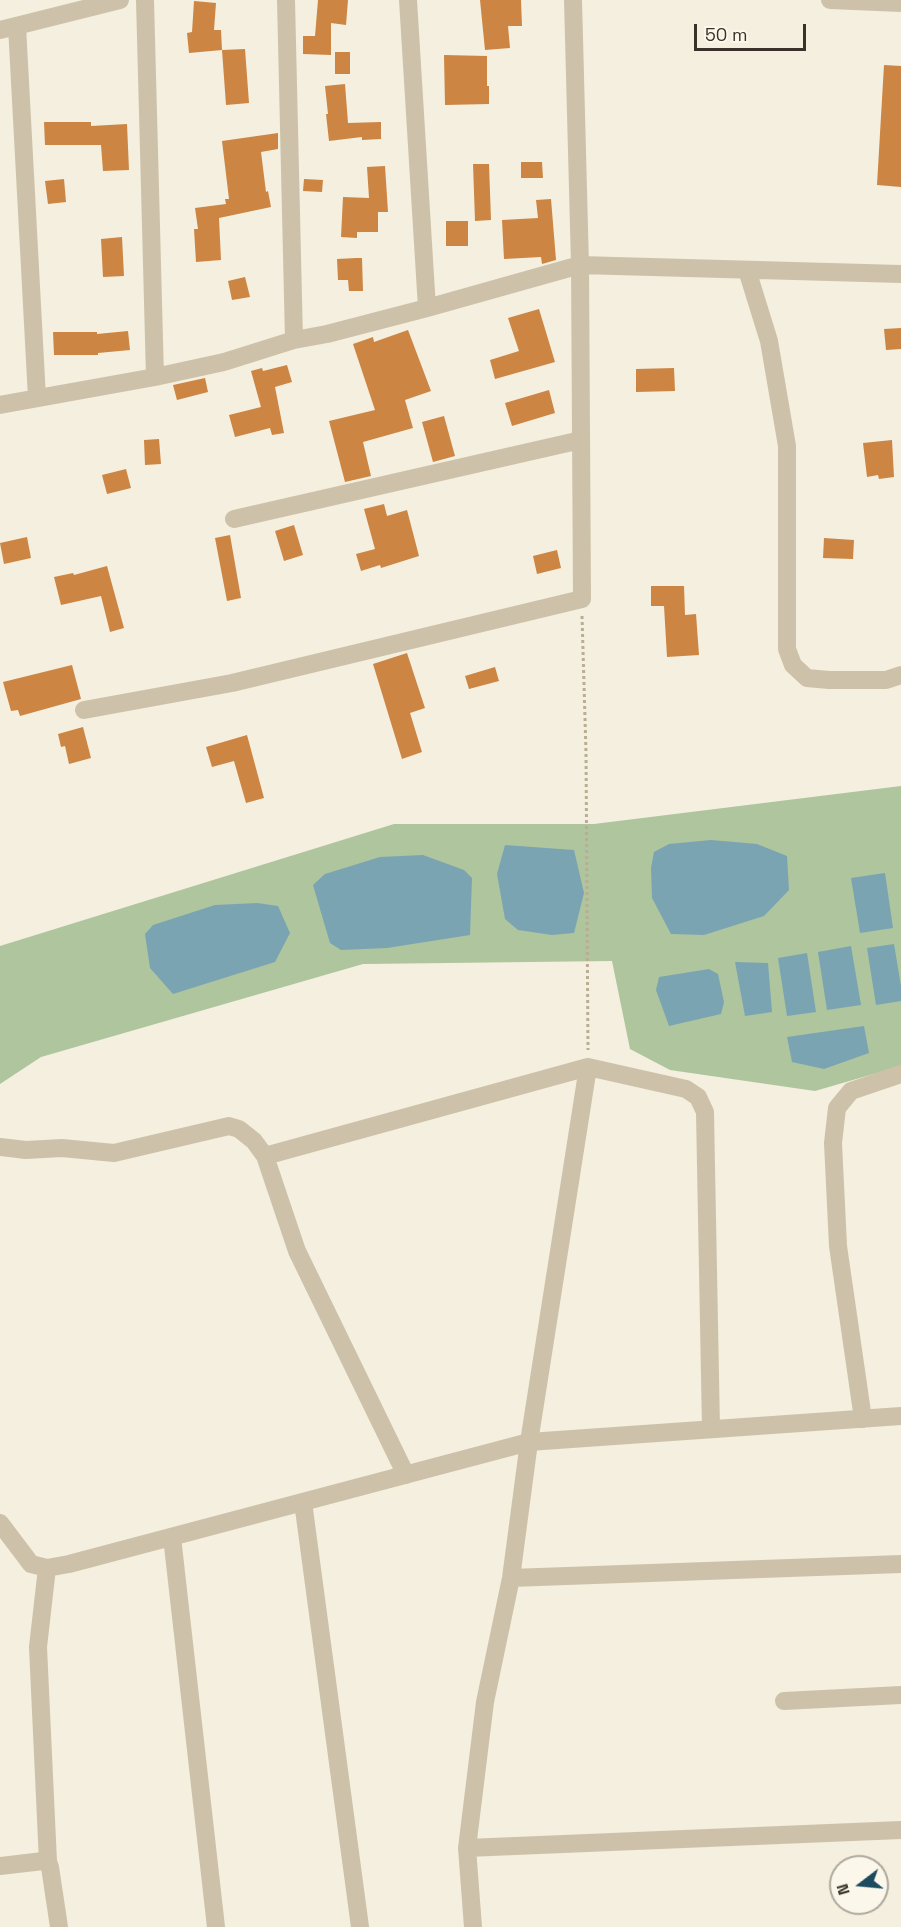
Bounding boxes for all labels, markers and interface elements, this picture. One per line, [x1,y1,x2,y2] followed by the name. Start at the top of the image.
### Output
[697,12,810,50] scale bar
[705,23,747,46] text: 50 m
[829,1855,889,1915] north arrow
[832,1882,855,1898] text: N

